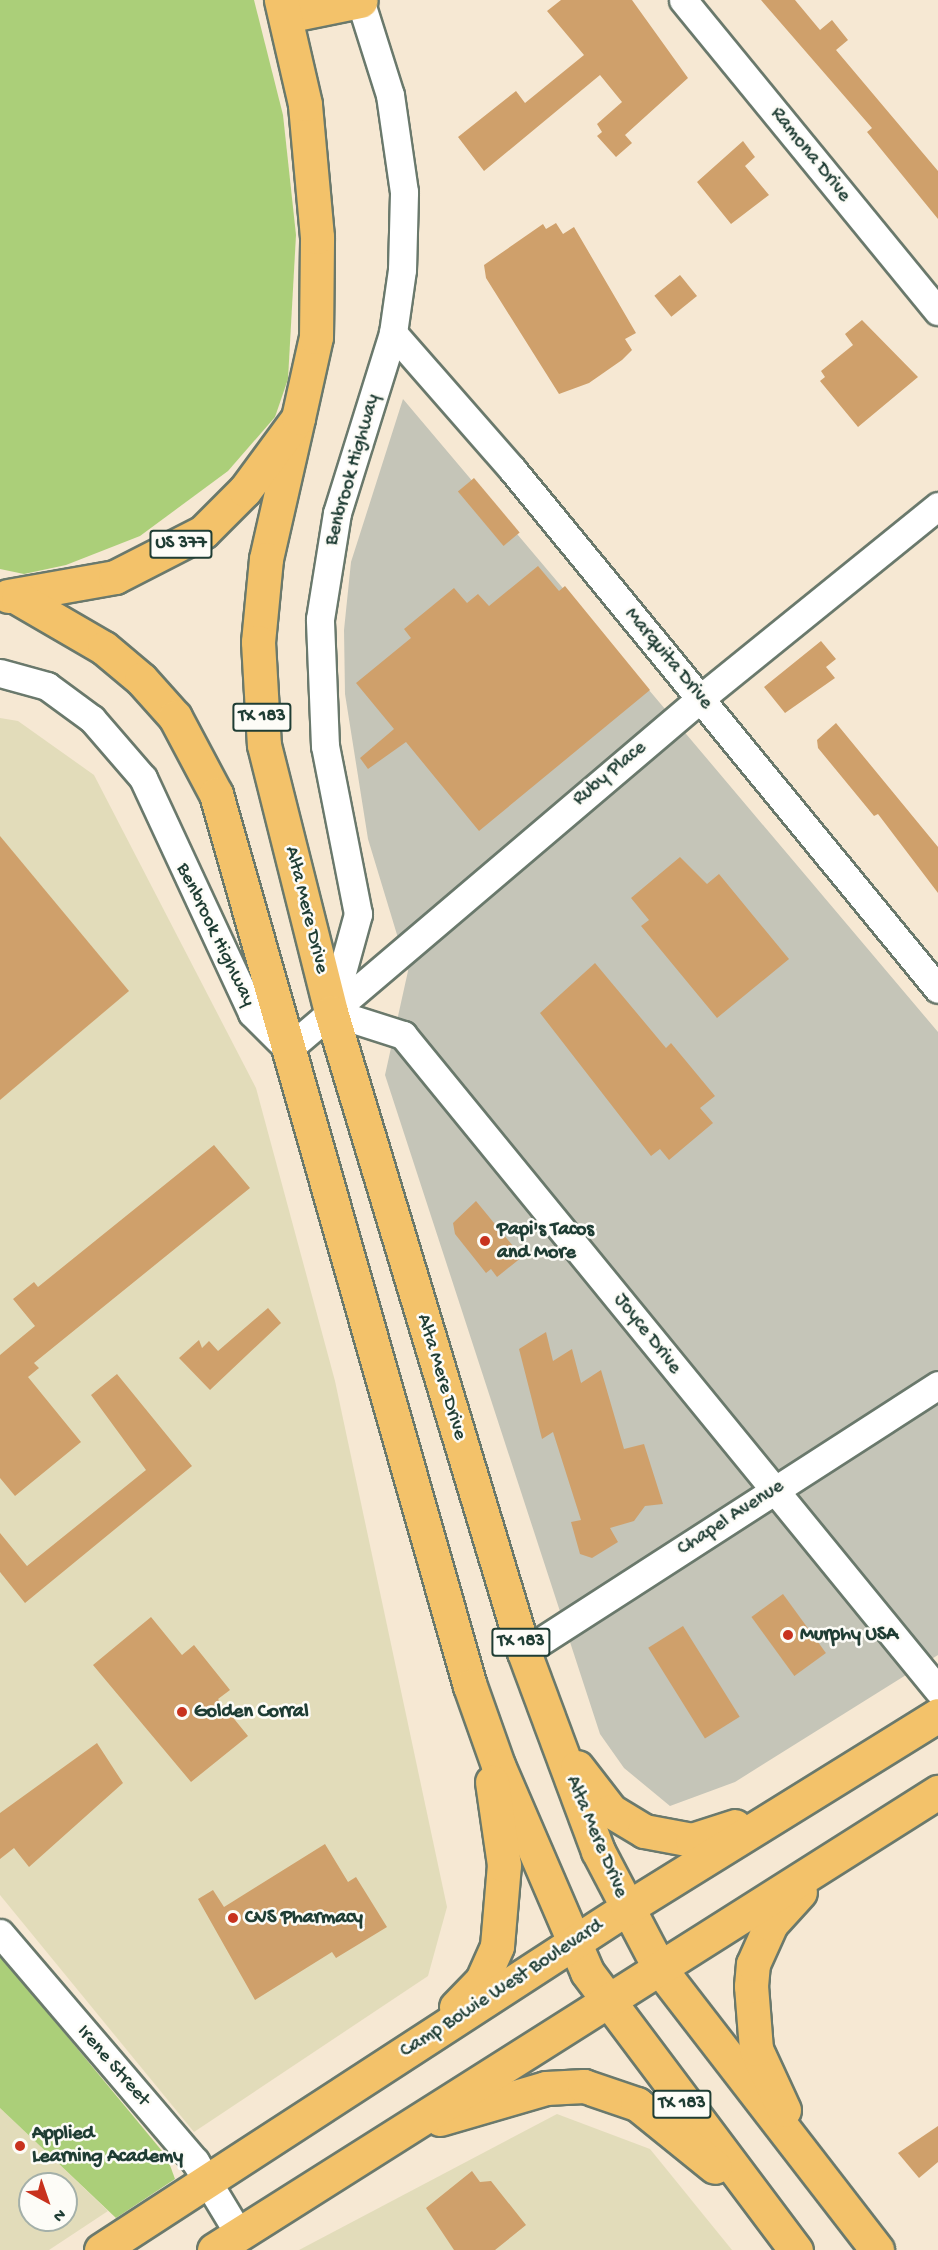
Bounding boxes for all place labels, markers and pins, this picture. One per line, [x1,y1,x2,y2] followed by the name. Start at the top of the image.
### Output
[497,1218,594,1265] place label: Papi's Tacos and More
[478,1234,492,1248] marker: Papi's Tacos and More
[800,1623,898,1647] place label: Murphy USA
[781,1628,795,1642] marker: Murphy USA
[194,1700,309,1724] place label: Golden Corral
[175,1705,189,1719] marker: Golden Corral
[245,1906,363,1930] place label: CVS Pharmacy
[226,1911,240,1925] marker: CVS Pharmacy
[32,2122,183,2169] place label: Applied Learning Academy
[13,2139,27,2153] marker: Applied Learning Academy

